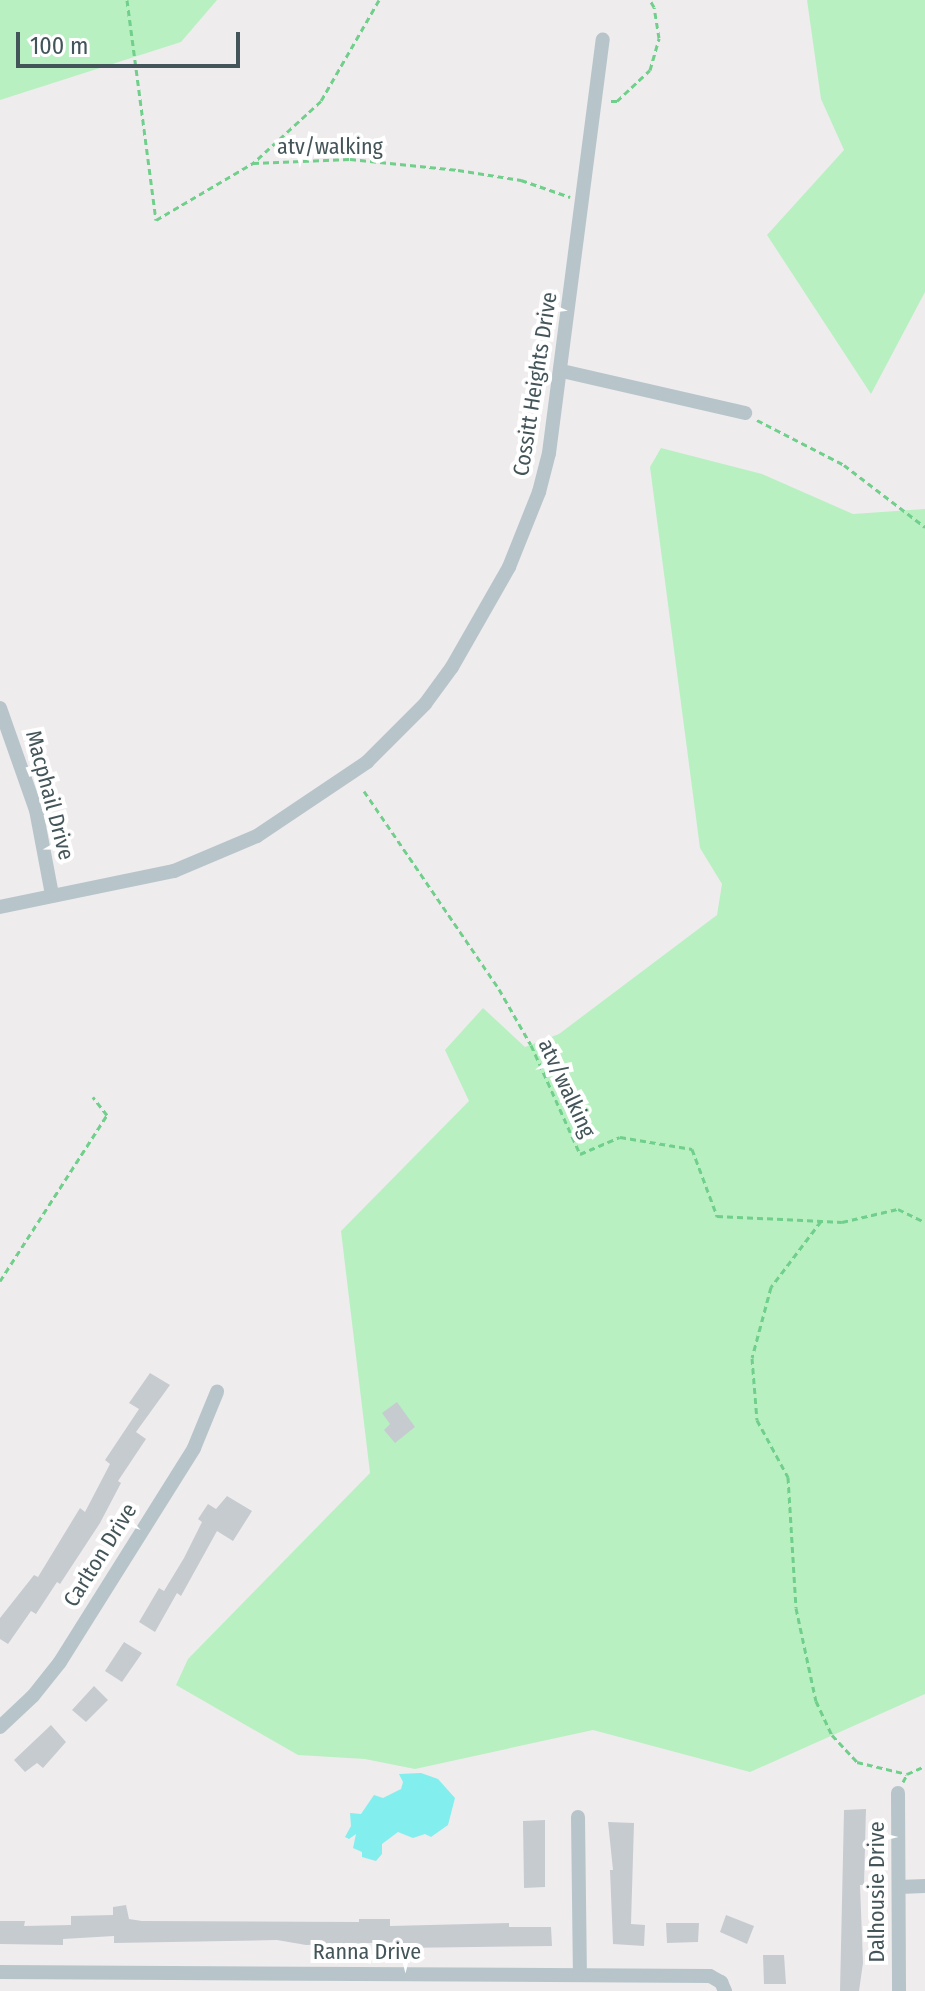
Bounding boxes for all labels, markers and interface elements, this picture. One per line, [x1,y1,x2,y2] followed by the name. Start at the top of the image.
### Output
[20,16,244,66] scale bar
[30,32,88,60] text: 100 m
[277,134,383,160] street label: atv/walking
[507,290,563,478] street label: Cossitt Heights Drive
[20,727,80,863] street label: Macphail Drive
[533,1034,601,1142] street label: atv/walking
[58,1498,142,1612] street label: Carlton Drive
[864,1821,890,1963] street label: Dalhousie Drive
[313,1939,421,1965] street label: Ranna Drive

